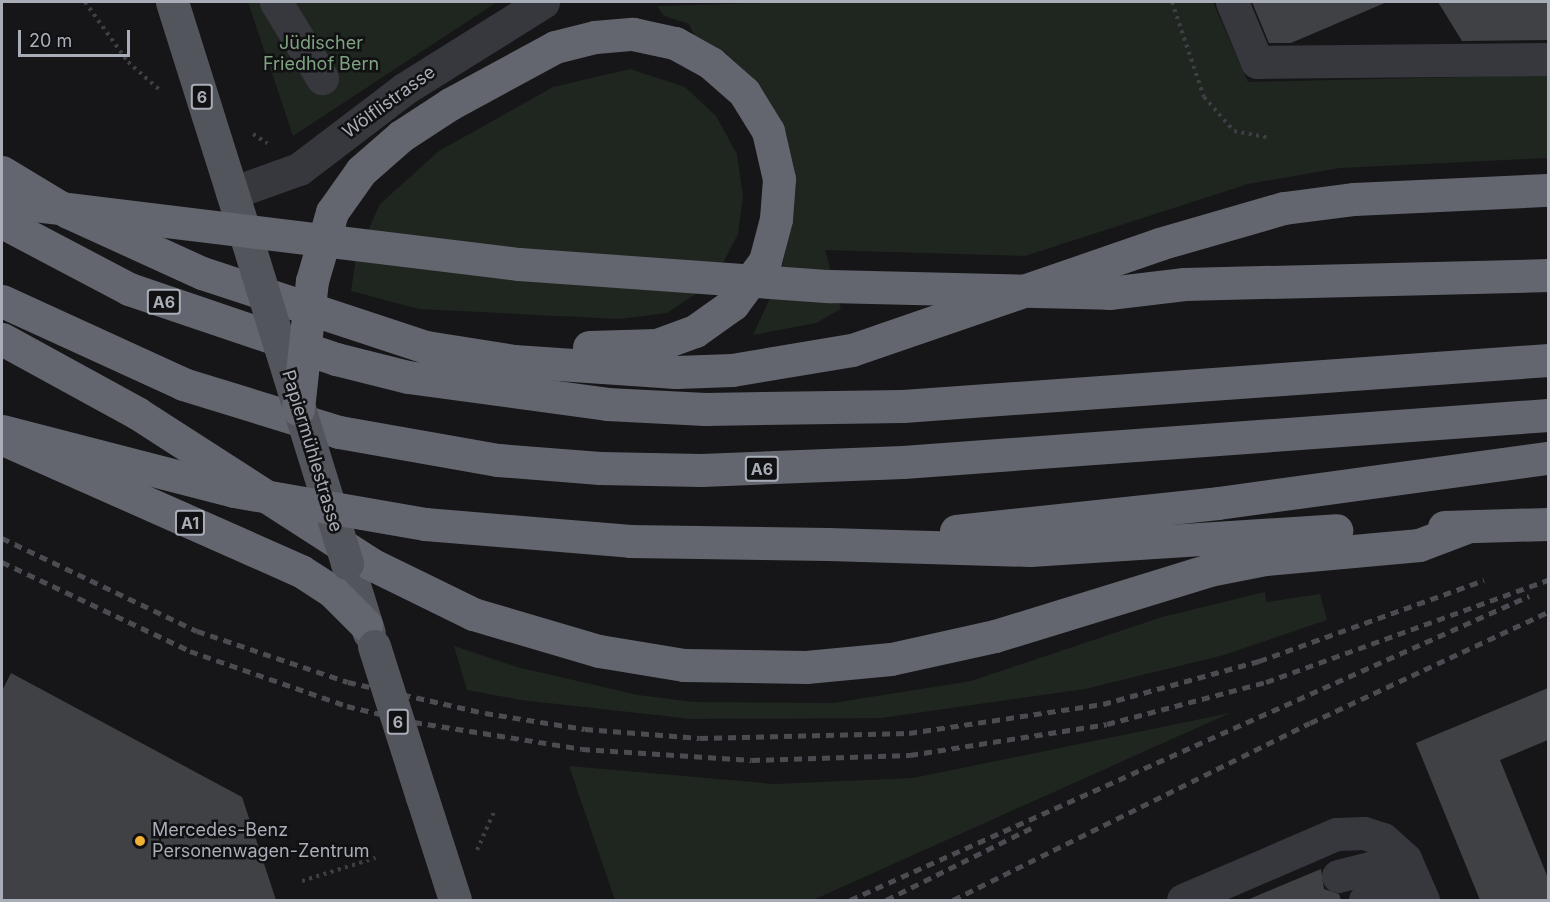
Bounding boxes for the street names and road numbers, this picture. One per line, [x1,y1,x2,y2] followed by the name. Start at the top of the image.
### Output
[339,61,439,143] street label: Wölflistrasse
[190,84,214,110] road number: 6
[146,289,182,315] road number: A6
[277,367,347,535] street label: Papiermühlestrasse
[744,456,780,482] road number: A6
[174,510,207,536] road number: A1
[386,709,410,735] road number: 6

